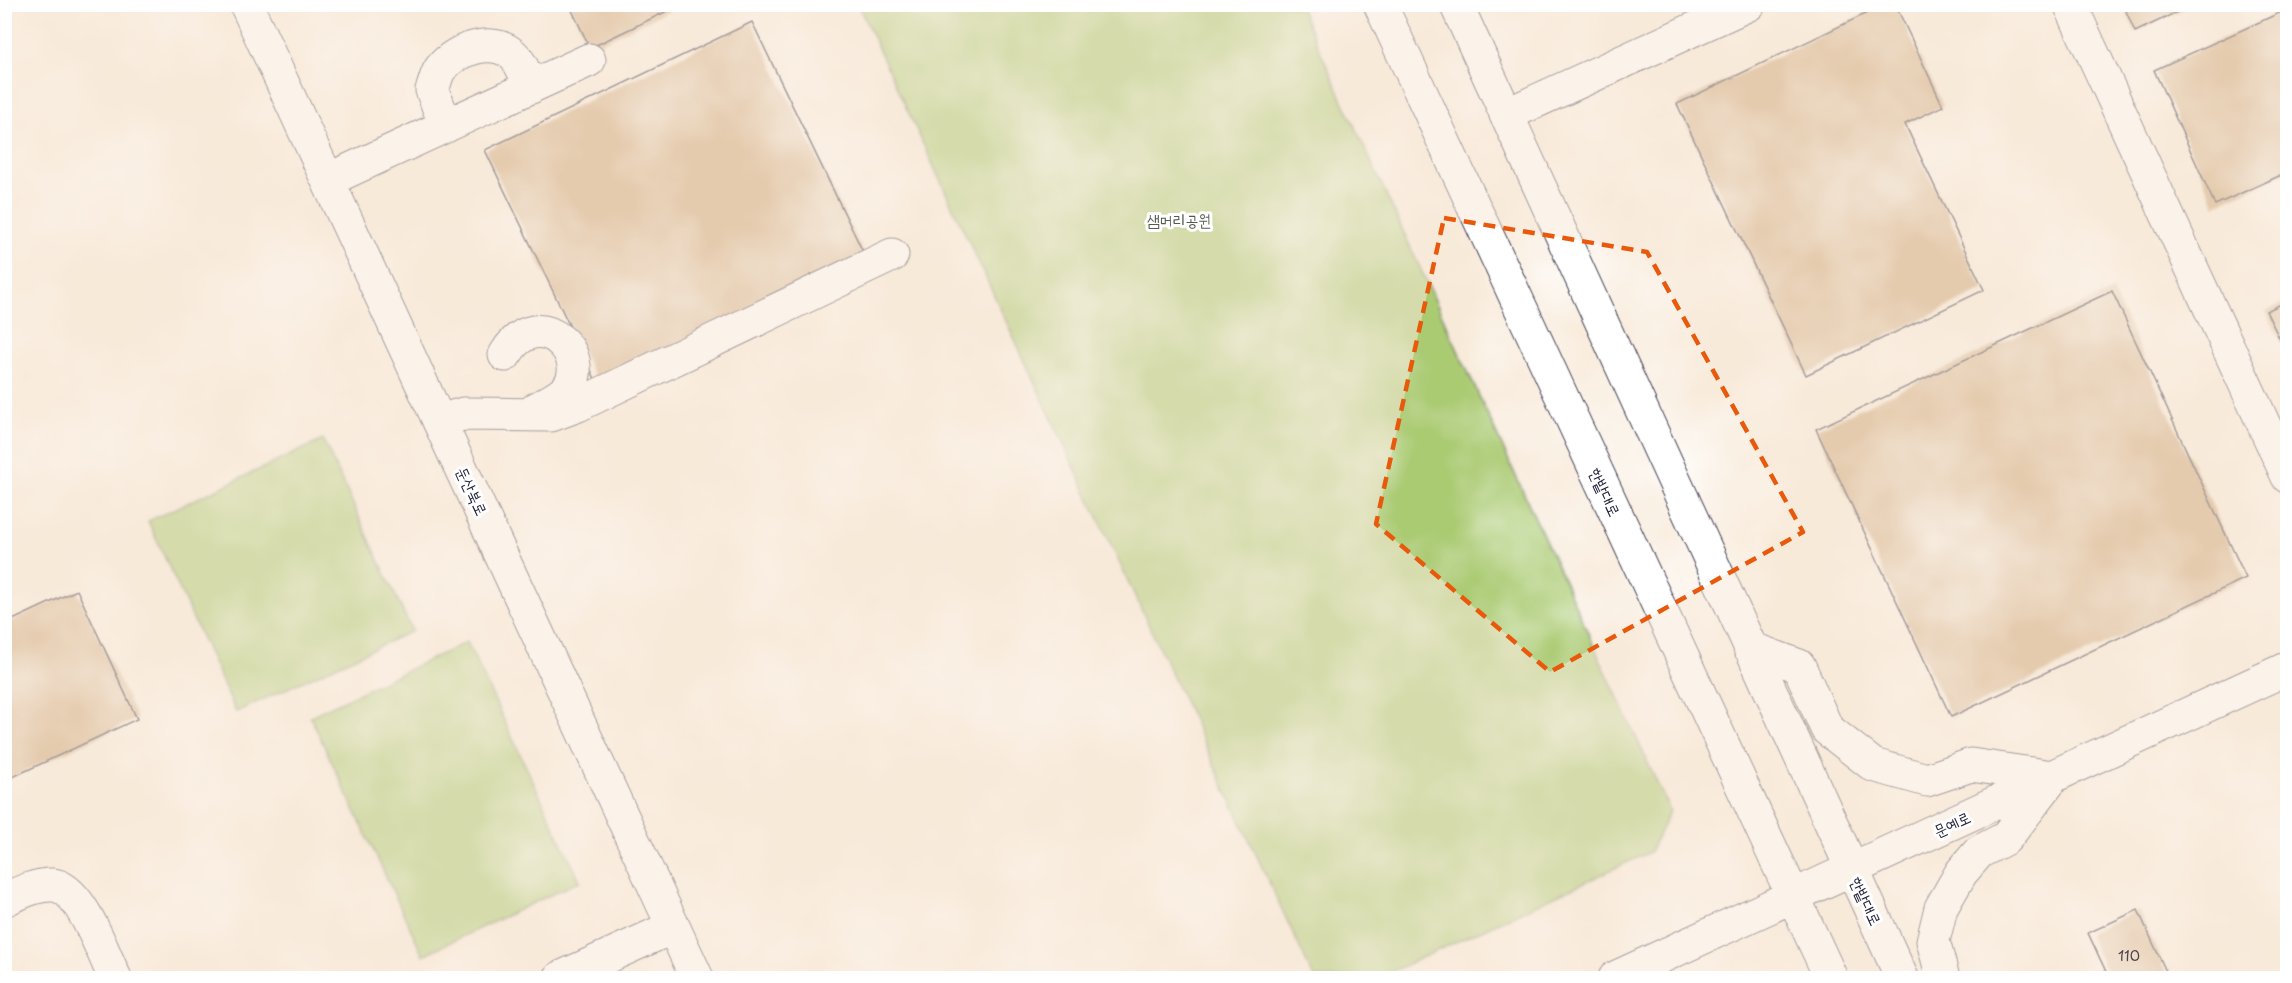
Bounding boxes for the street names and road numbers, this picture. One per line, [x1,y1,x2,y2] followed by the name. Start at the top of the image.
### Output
[451,462,495,519] street label: 둔산북로
[1584,463,1628,520] street label: 한밭대로
[1929,804,1974,842] street label: 문예로
[1845,872,1889,929] street label: 한밭대로

